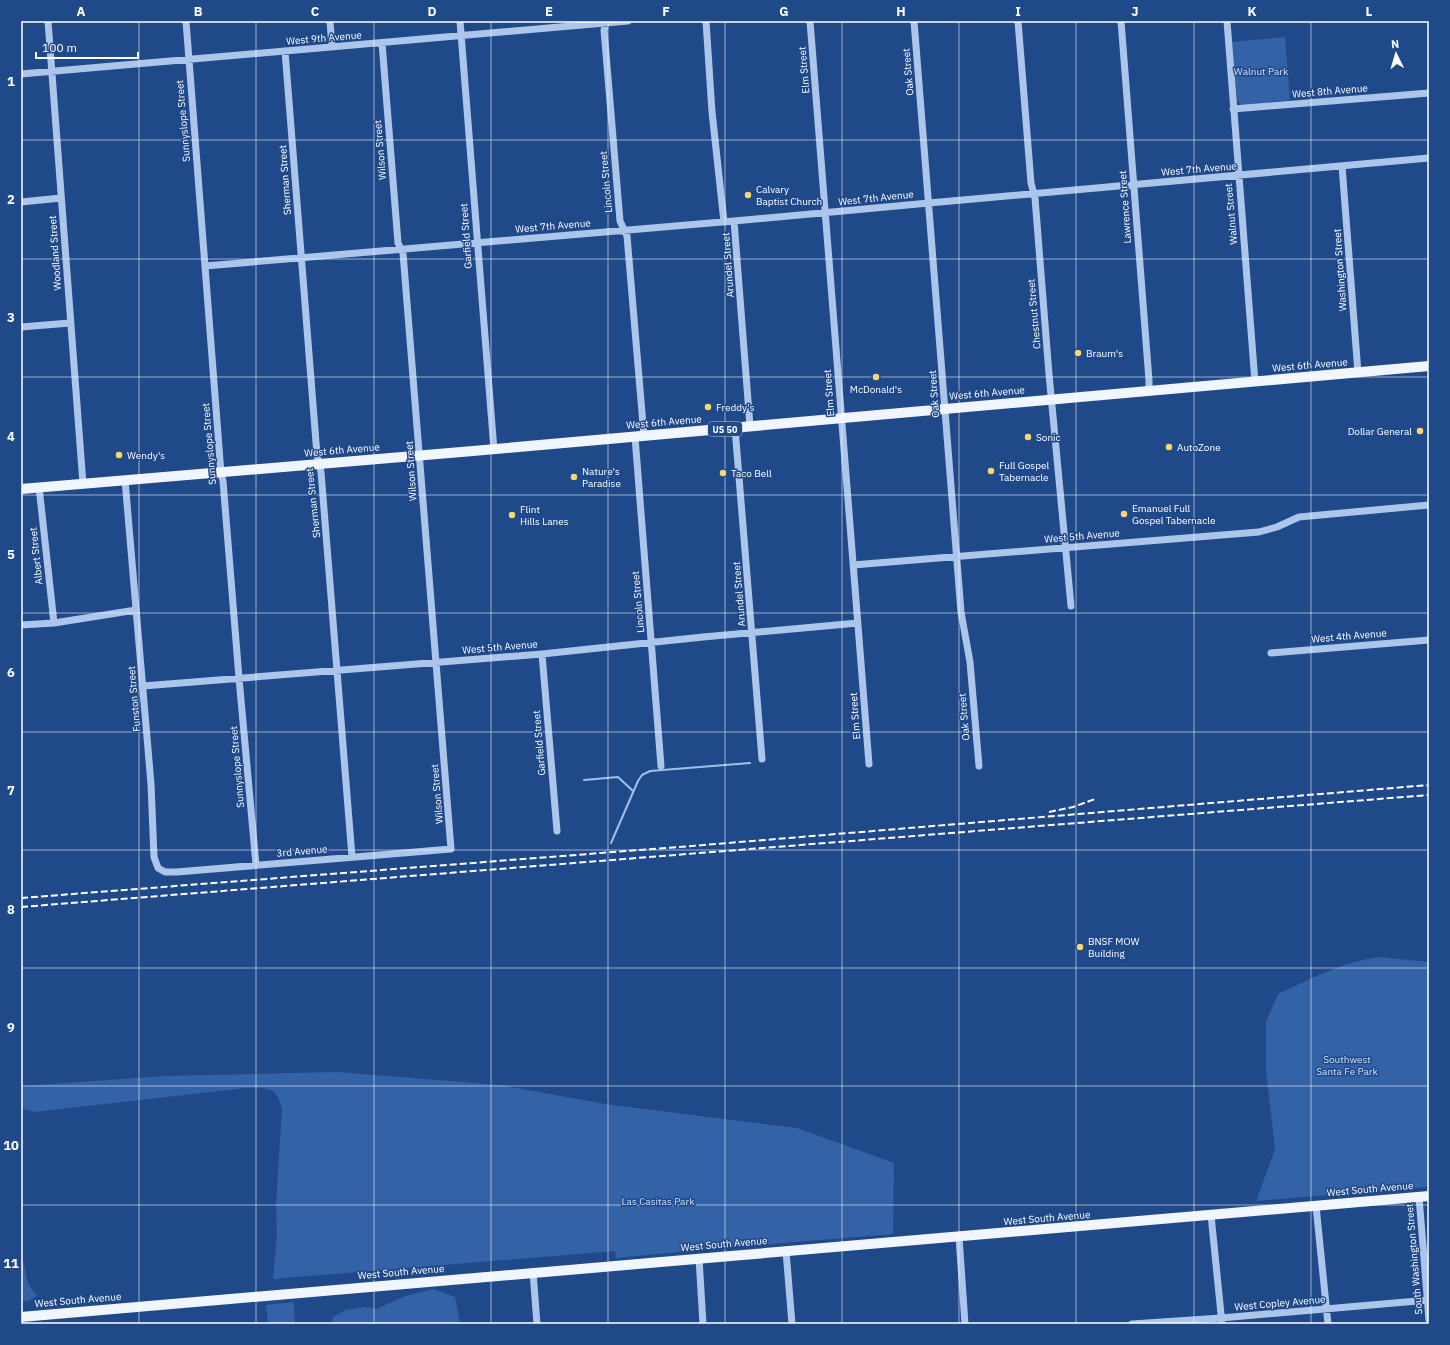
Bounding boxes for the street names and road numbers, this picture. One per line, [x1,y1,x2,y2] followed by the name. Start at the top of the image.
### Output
[286,28,363,48] street label: West 9th Avenue
[795,46,813,94] street label: Elm Street
[899,47,917,96] street label: Oak Street
[173,79,193,162] street label: Sunnyslope Street
[1292,81,1369,101] street label: West 8th Avenue
[371,119,389,180] street label: Wilson Street
[276,144,294,215] street label: Sherman Street
[597,150,615,213] street label: Lincoln Street
[1161,159,1238,179] street label: West 7th Avenue
[1116,170,1134,244] street label: Lawrence Street
[1222,182,1240,245] street label: Walnut Street
[838,188,915,208] street label: West 7th Avenue
[457,202,475,269] street label: Garfield Street
[46,215,64,291] street label: Woodland Street
[515,216,592,236] street label: West 7th Avenue
[1331,228,1349,312] street label: Washington Street
[719,232,737,298] street label: Arundel Street
[1024,278,1044,350] street label: Chestnut Street
[1272,355,1349,375] street label: West 6th Avenue
[821,369,837,417] street label: Elm Street
[926,369,942,418] street label: Oak Street
[949,383,1026,403] street label: West 6th Avenue
[199,402,219,485] street label: Sunnyslope Street
[626,412,703,432] street label: West 6th Avenue
[708,422,742,436] road number: US 50
[304,440,381,460] street label: West 6th Avenue
[402,440,420,501] street label: Wilson Street
[303,467,323,539] street label: Sherman Street
[26,526,45,585] street label: Albert Street
[1044,526,1121,546] street label: West 5th Avenue
[730,560,748,627] street label: Arundel Street
[629,570,647,633] street label: Lincoln Street
[1311,626,1388,646] street label: West 4th Avenue
[462,637,539,657] street label: West 5th Avenue
[125,665,143,732] street label: Funston Street
[847,692,863,740] street label: Elm Street
[955,692,973,741] street label: Oak Street
[530,709,548,776] street label: Garfield Street
[227,725,247,808] street label: Sunnyslope Street
[428,763,446,824] street label: Wilson Street
[276,842,329,860] street label: 3rd Avenue
[1326,1179,1414,1199] street label: West South Avenue
[1403,1202,1425,1315] street label: South Washington Street
[1003,1208,1091,1228] street label: West South Avenue
[680,1234,768,1254] street label: West South Avenue
[357,1262,445,1282] street label: West South Avenue
[34,1290,122,1310] street label: West South Avenue
[1234,1292,1327,1313] street label: West Copley Avenue

